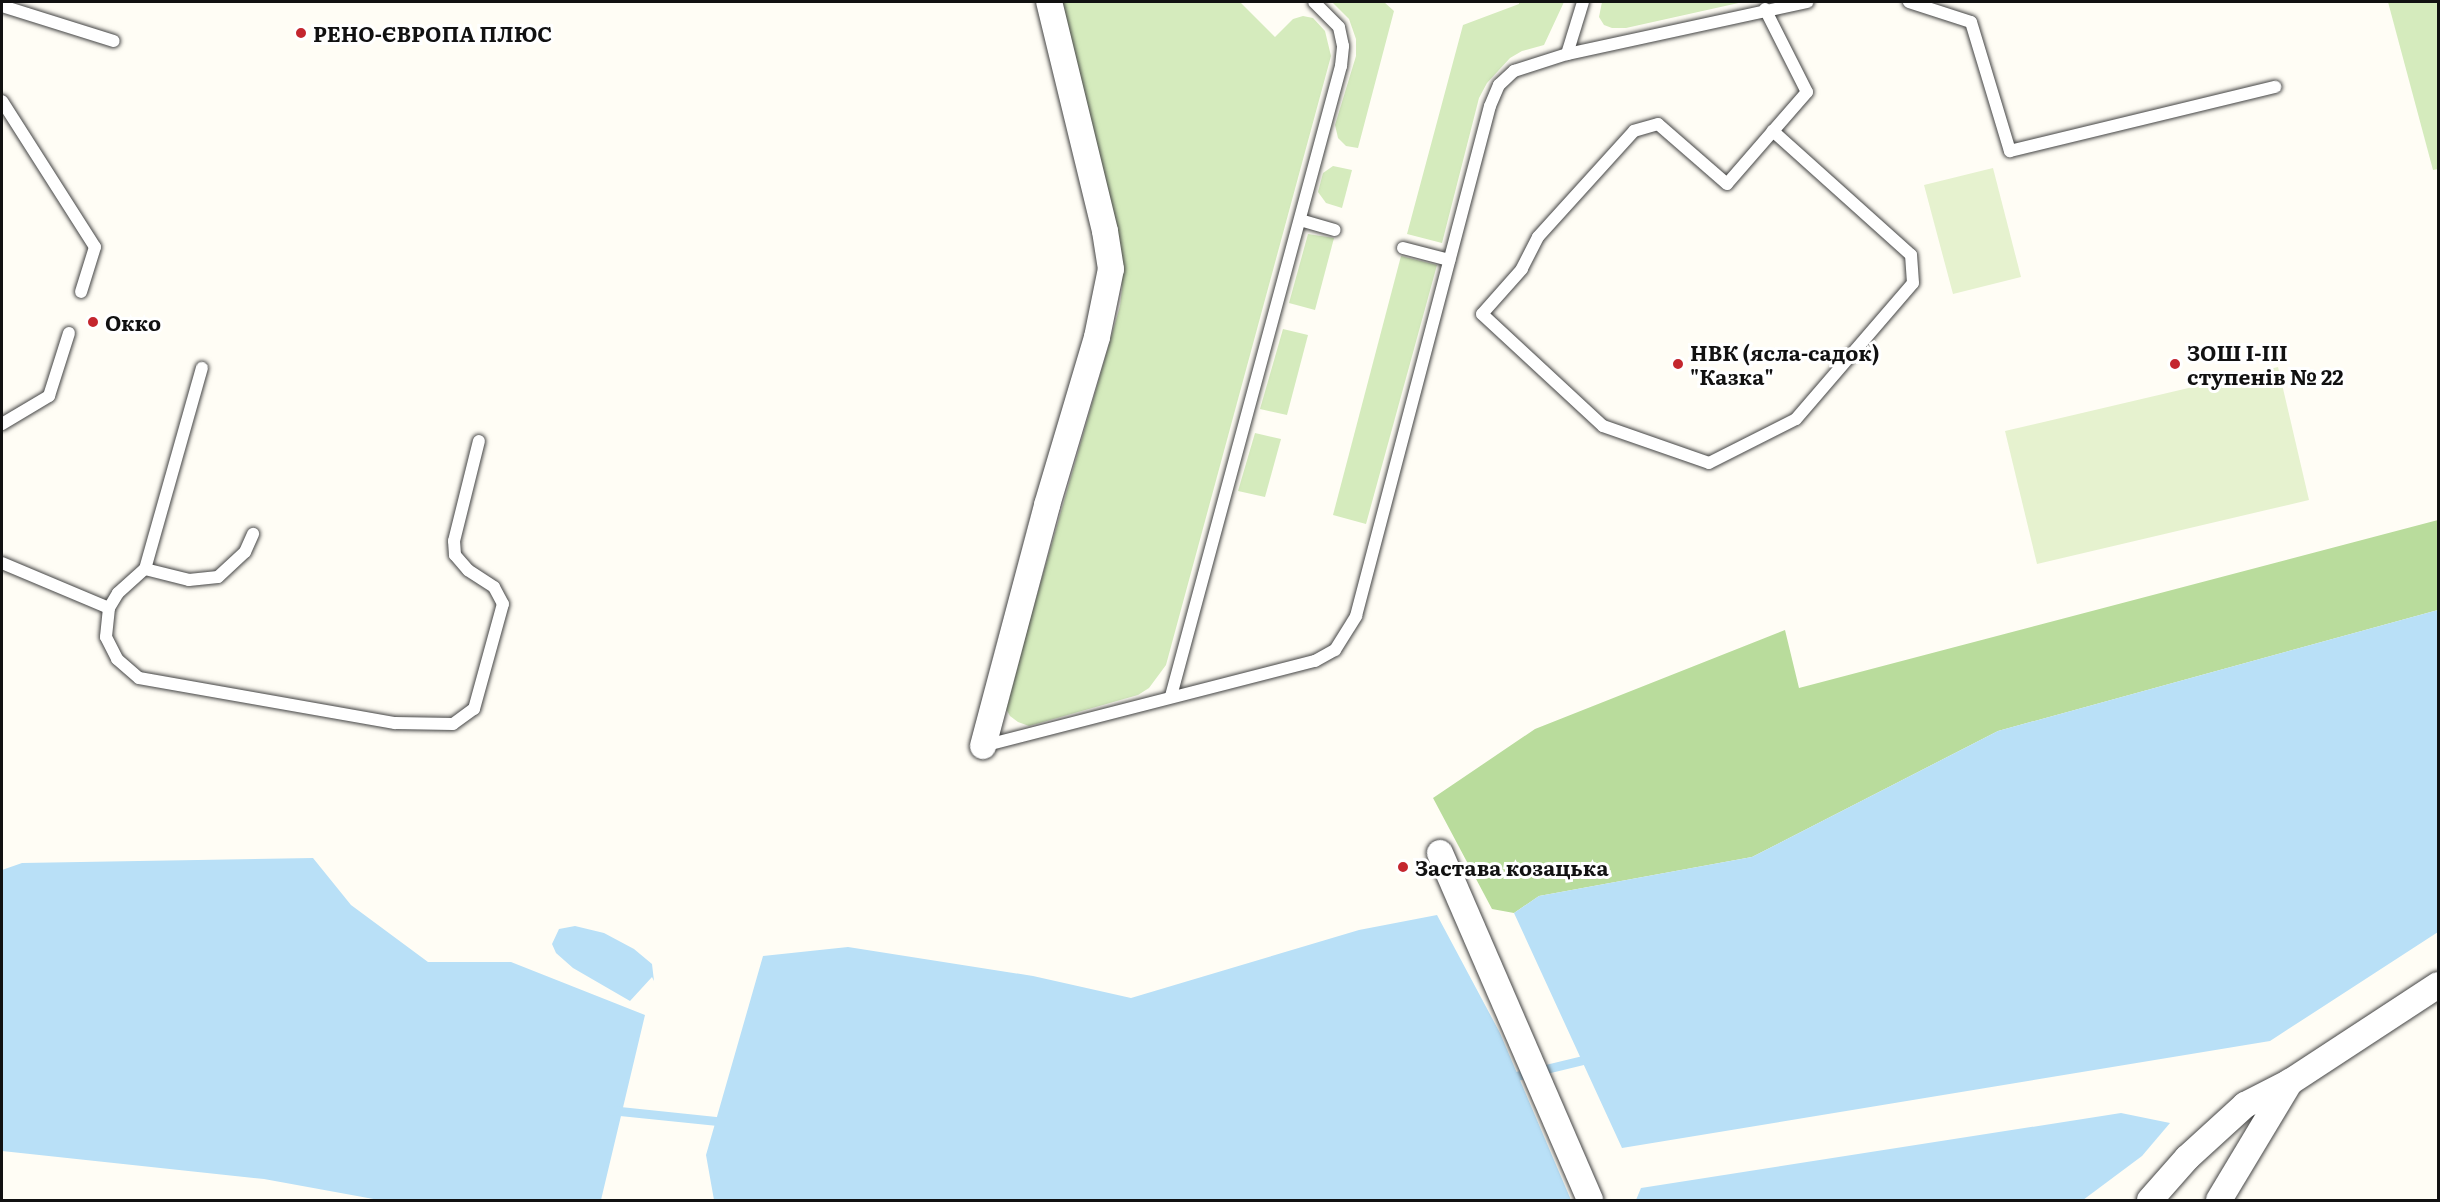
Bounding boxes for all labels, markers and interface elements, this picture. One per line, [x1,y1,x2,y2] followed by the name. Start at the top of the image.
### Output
[313,20,552,46] place label: РЕНО-ЄВРОПА ПЛЮС
[294,26,308,40] marker: РЕНО-ЄВРОПА ПЛЮС
[105,309,161,335] place label: Окко
[86,315,100,329] marker: Окко
[1690,339,1879,389] place label: НВК (ясла-садок) "Казка"
[2187,339,2344,389] place label: ЗОШ І-ІІІ ступенів № 22
[1671,357,1685,371] marker: НВК (ясла-садок) "Казка"
[2168,357,2182,371] marker: ЗОШ І-ІІІ ступенів № 22
[1415,854,1609,880] place label: Застава козацька
[1396,860,1410,874] marker: Застава козацька

